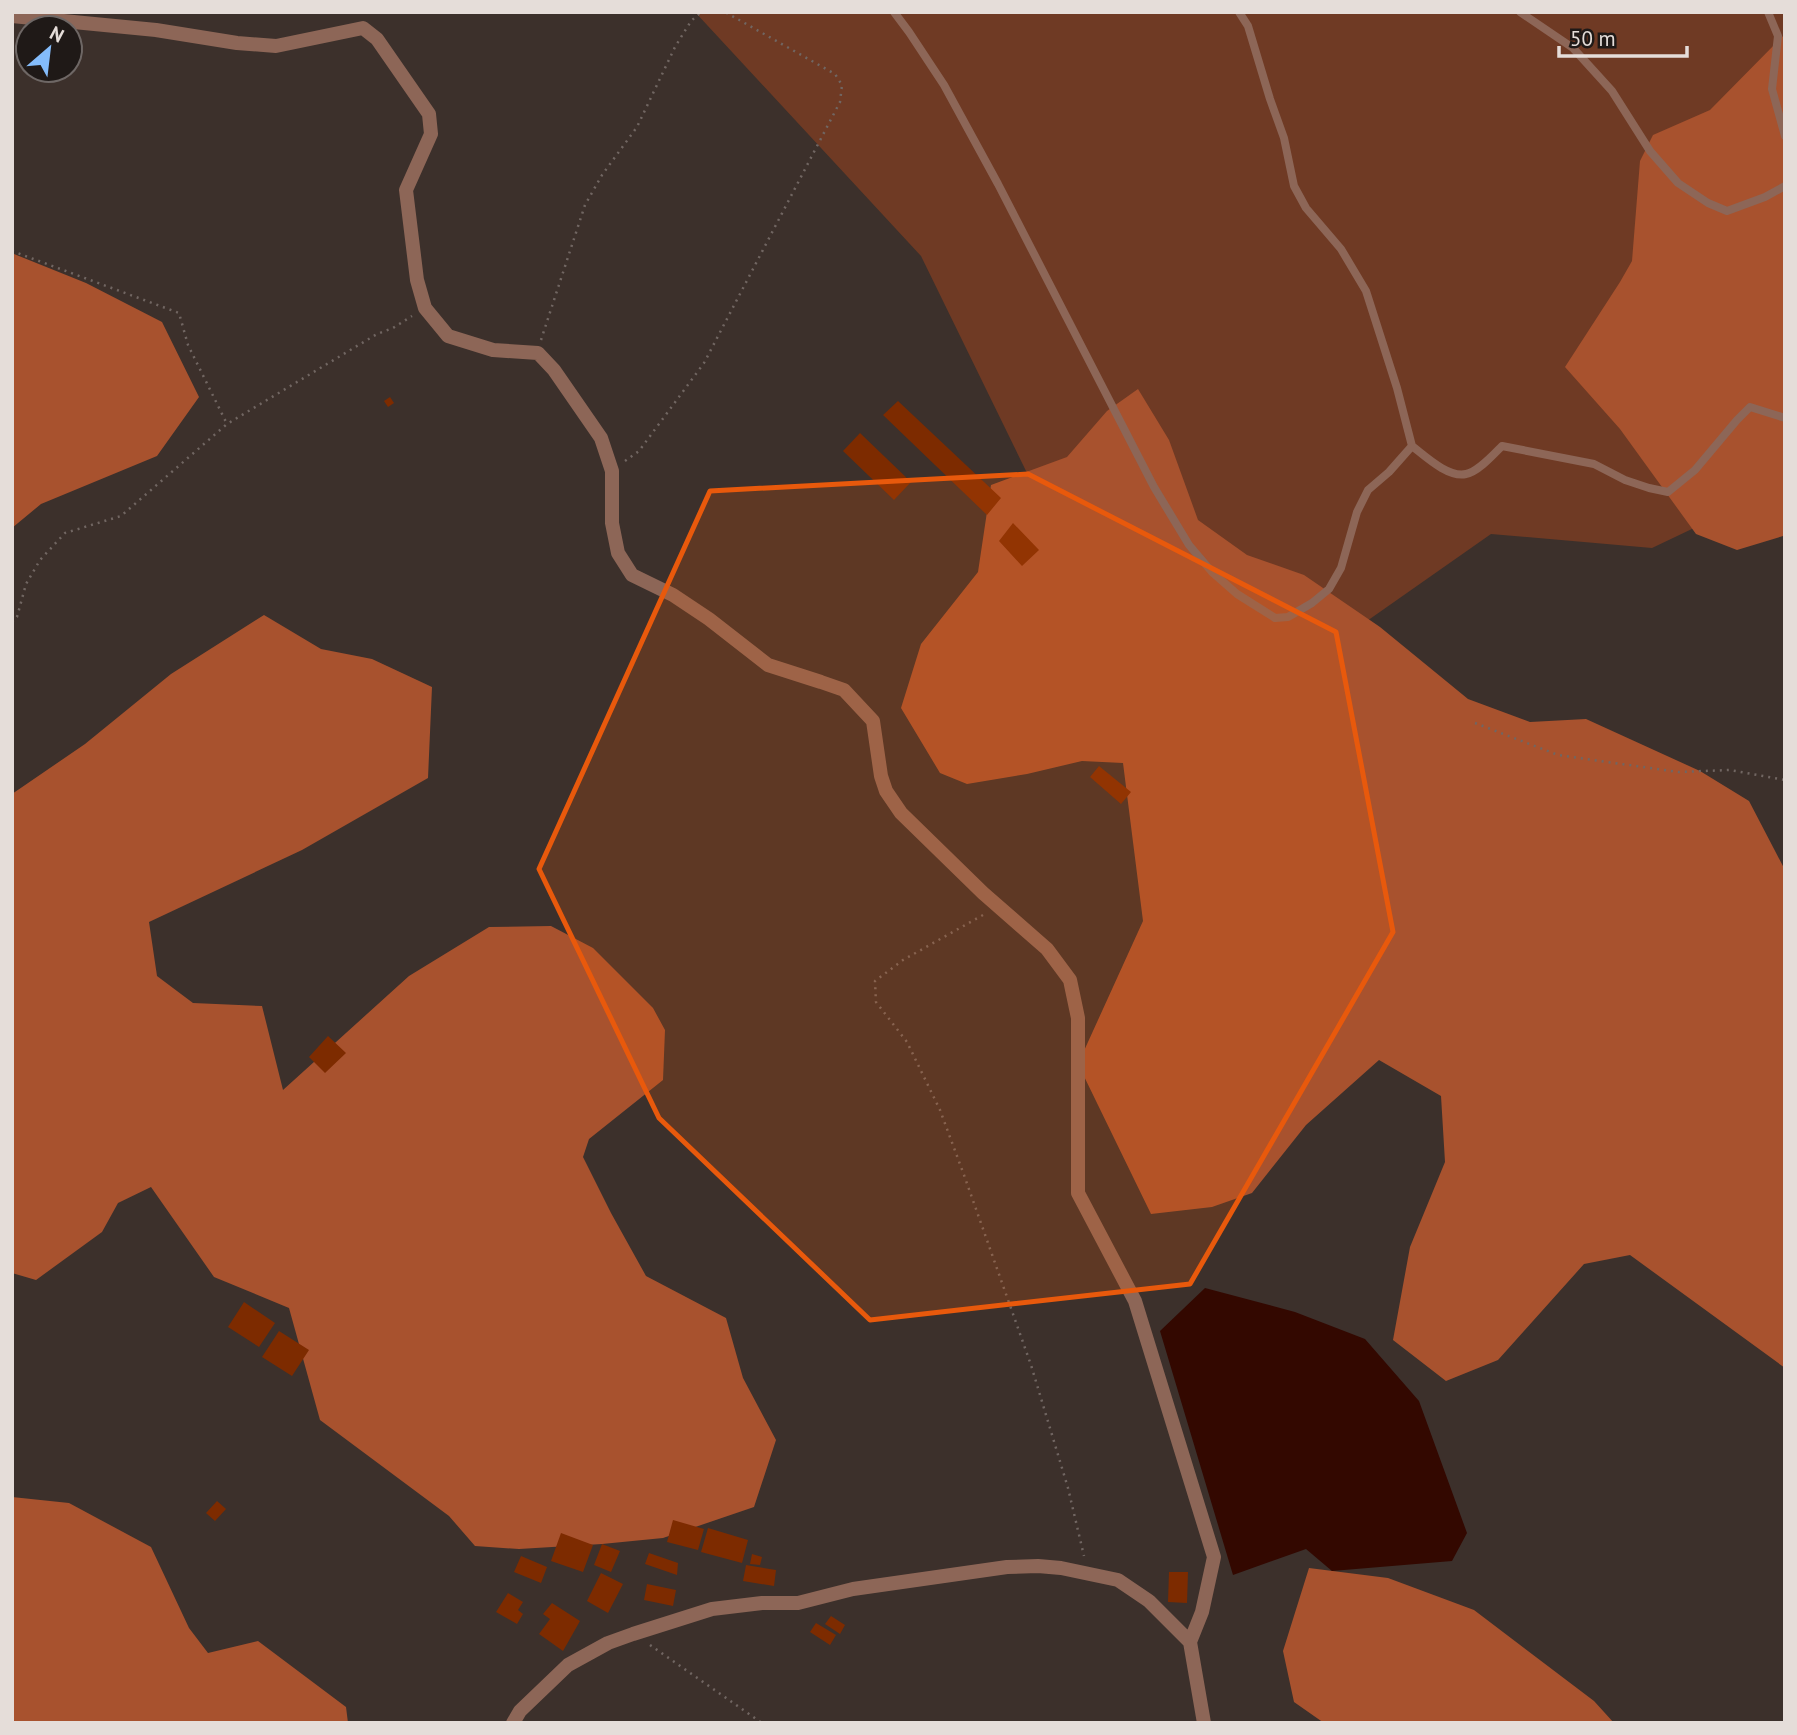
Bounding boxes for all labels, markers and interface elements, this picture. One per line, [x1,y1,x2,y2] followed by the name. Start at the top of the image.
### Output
[14,14,84,84] north arrow
[1559,14,1687,58] scale bar
[46,20,68,48] text: N
[1570,25,1616,52] text: 50 m

